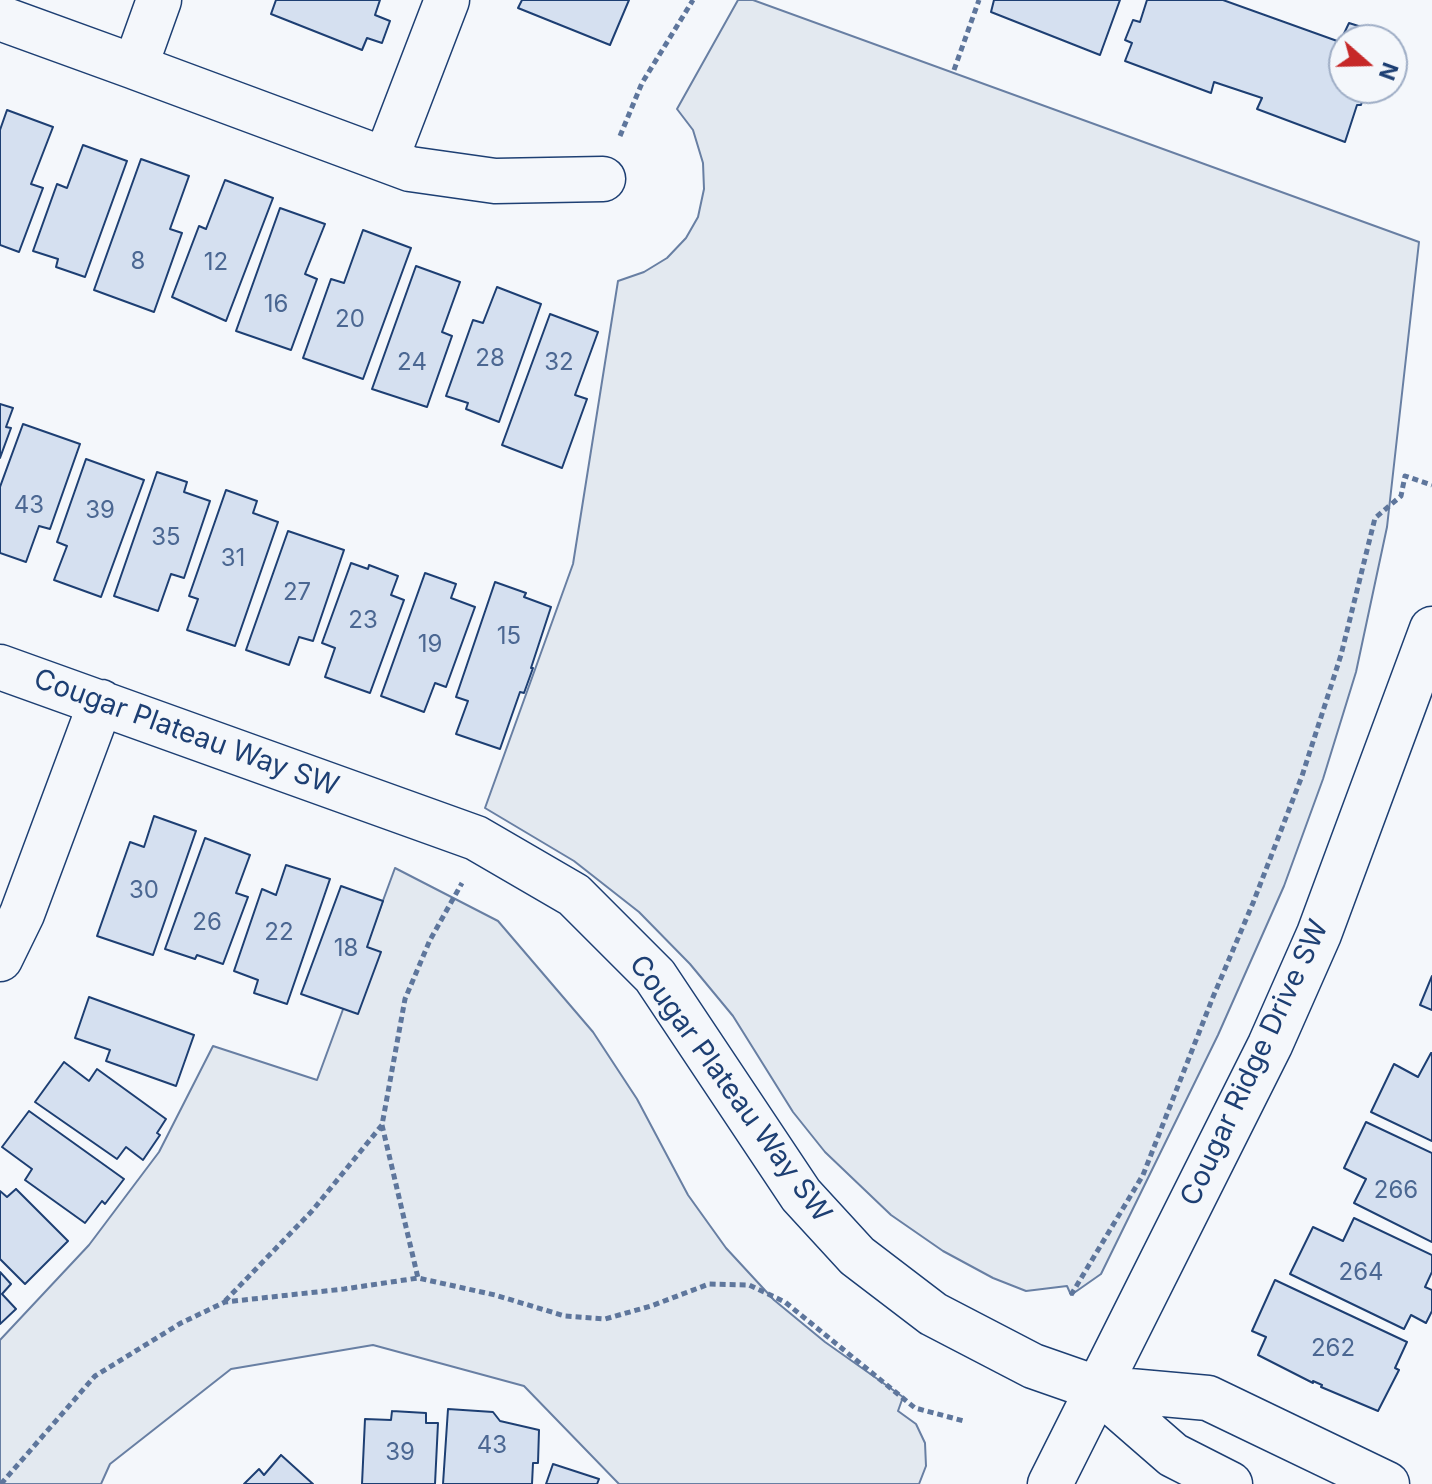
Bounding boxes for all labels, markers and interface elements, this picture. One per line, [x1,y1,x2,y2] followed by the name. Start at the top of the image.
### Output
[1328,24,1408,104] north arrow
[1374,59,1404,84] text: N
[131,248,145,276] house number: 8
[204,249,228,277] house number: 12
[264,291,288,319] house number: 16
[335,306,365,334] house number: 20
[475,345,505,373] house number: 28
[397,349,427,377] house number: 24
[544,349,574,377] house number: 32
[14,492,44,520] house number: 43
[85,497,115,525] house number: 39
[151,524,181,552] house number: 35
[221,545,245,573] house number: 31
[283,579,311,607] house number: 27
[348,607,378,635] house number: 23
[497,623,521,651] house number: 15
[418,631,442,659] house number: 19
[29,662,343,804] street label: Cougar Plateau Way SW
[129,877,159,905] house number: 30
[192,909,222,937] house number: 26
[1174,915,1336,1211] street label: Cougar Ridge Drive SW
[264,919,294,947] house number: 22
[334,935,358,963] house number: 18
[622,949,838,1229] street label: Cougar Plateau Way SW
[1374,1177,1418,1205] house number: 266
[1338,1259,1384,1287] house number: 264
[1311,1335,1355,1363] house number: 262
[477,1432,507,1460] house number: 43
[385,1439,415,1467] house number: 39

